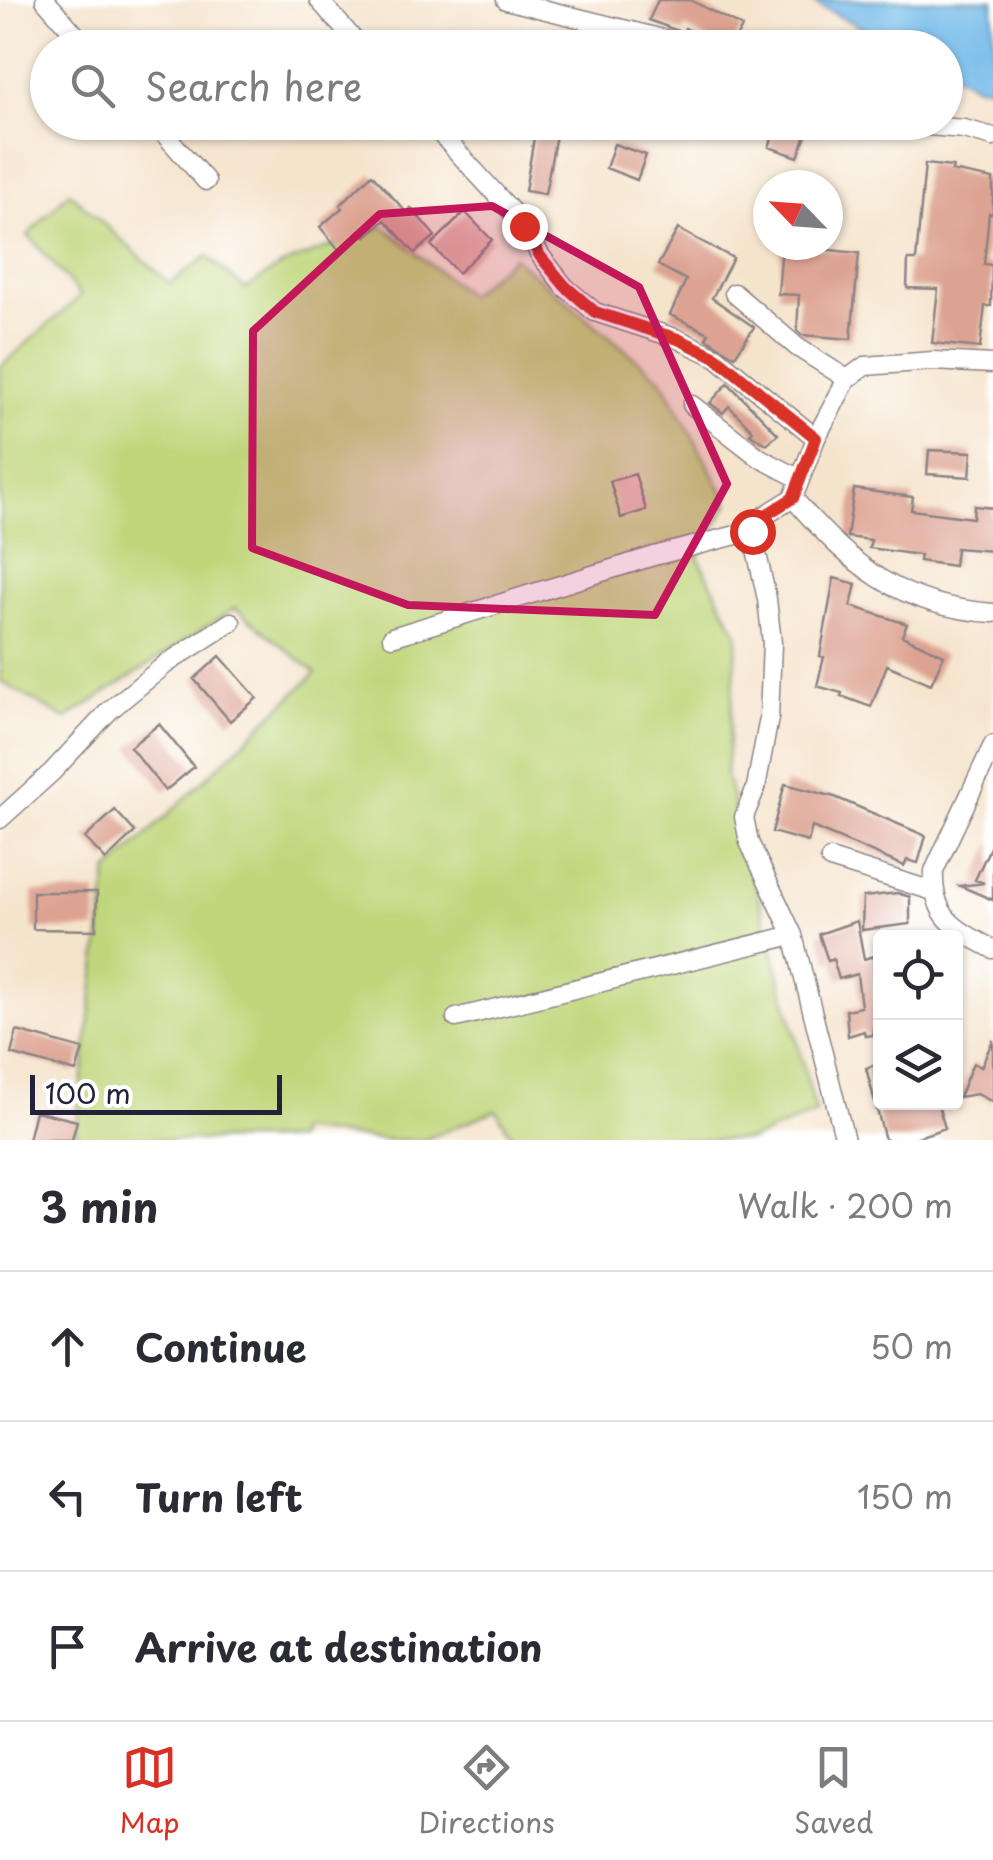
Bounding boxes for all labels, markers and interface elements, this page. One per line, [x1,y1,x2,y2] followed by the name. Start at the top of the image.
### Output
[30,30,963,140] search box
[145,57,362,114] text: Search here
[65,58,120,113] icon: search
[753,170,843,260] north arrow
[502,204,548,250] route end
[730,509,776,555] route start
[873,930,963,1110] map controls
[873,930,963,1020] button: locate
[873,1020,963,1110] button: layers
[30,1070,282,1114] scale bar
[45,1071,131,1114] text: 100 m
[40,1174,158,1237] text: 3 min
[738,1181,953,1229] text: Walk · 200 m
[135,1318,306,1375] text: Continue
[40,1319,95,1374] icon: ahead
[870,1322,953,1370] text: 50 m
[135,1468,303,1525] text: Turn left
[40,1469,95,1524] icon: left
[857,1472,953,1520] text: 150 m
[135,1618,543,1675] text: Arrive at destination
[40,1619,95,1674] icon: arrive
[120,1740,179,1843] tab: Map
[419,1740,555,1843] tab: Directions
[794,1740,873,1843] tab: Saved

